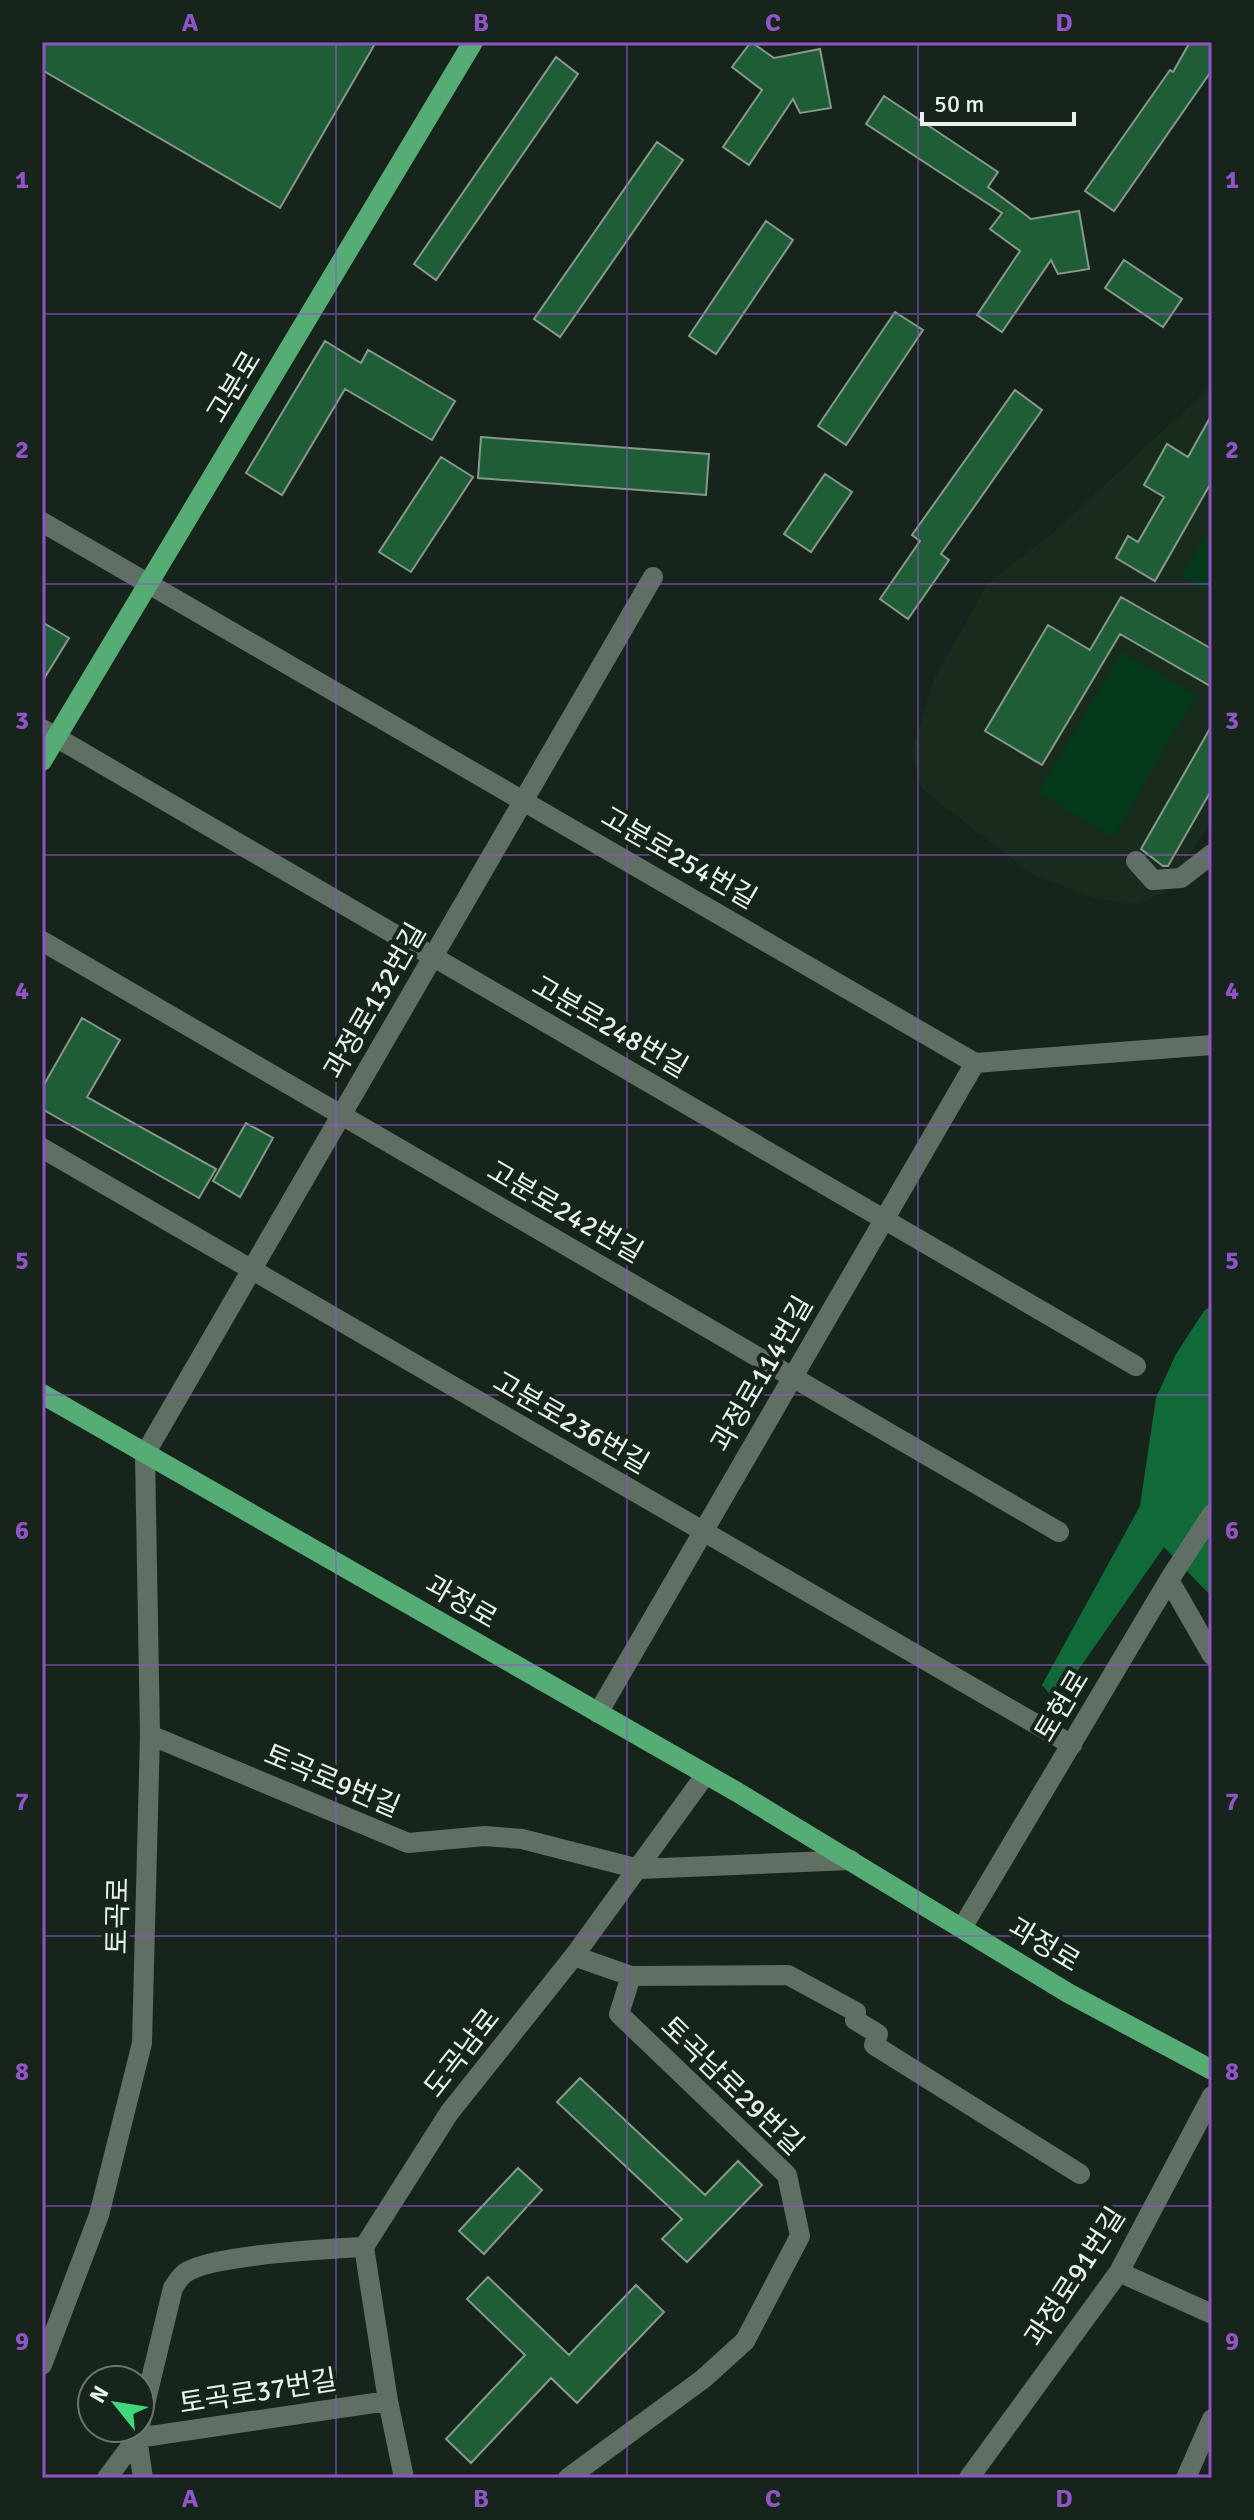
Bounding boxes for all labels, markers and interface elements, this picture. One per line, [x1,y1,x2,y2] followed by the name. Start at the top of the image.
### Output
[182,7,199,39] text: A
[473,7,489,39] text: B
[765,7,781,39] text: C
[1055,7,1073,39] text: D
[922,76,1074,126] scale bar
[934,89,984,119] text: 50 m
[15,164,29,196] text: 1
[1225,164,1239,196] text: 1
[200,345,268,429] street label: 고분로
[15,434,29,466] text: 2
[1225,434,1239,466] text: 2
[15,705,29,737] text: 3
[1225,705,1239,737] text: 3
[595,800,763,916] street label: 고분로254번길
[317,917,433,1085] street label: 과정로132번길
[526,969,694,1085] street label: 고분로248번길
[15,975,29,1007] text: 4
[1225,975,1239,1007] text: 4
[481,1154,649,1270] street label: 고분로242번길
[15,1245,29,1277] text: 5
[1225,1245,1239,1277] text: 5
[704,1290,820,1458] street label: 과정로114번길
[487,1365,655,1481] street label: 고분로236번길
[15,1515,29,1547] text: 6
[1225,1515,1239,1547] text: 6
[419,1568,503,1636] street label: 과정로
[1028,1664,1096,1748] street label: 토현로
[259,1737,405,1825] street label: 토곡로9번길
[15,1786,29,1818] text: 7
[1225,1786,1239,1818] text: 7
[100,1877,136,1955] street label: 토곡로
[1002,1911,1086,1979] street label: 과정로
[417,2002,507,2104] street label: 도곡남로
[654,2010,810,2162] street label: 토곡남로29번길
[15,2056,29,2088] text: 8
[1225,2056,1239,2088] text: 8
[1017,2201,1133,2353] street label: 과정로91번길
[15,2326,29,2358] text: 9
[1225,2326,1239,2358] text: 9
[177,2363,339,2421] street label: 토곡로37번길
[76,2364,156,2444] north arrow
[84,2381,115,2408] text: N
[182,2483,199,2515] text: A
[473,2483,489,2515] text: B
[765,2483,781,2515] text: C
[1055,2483,1073,2515] text: D

